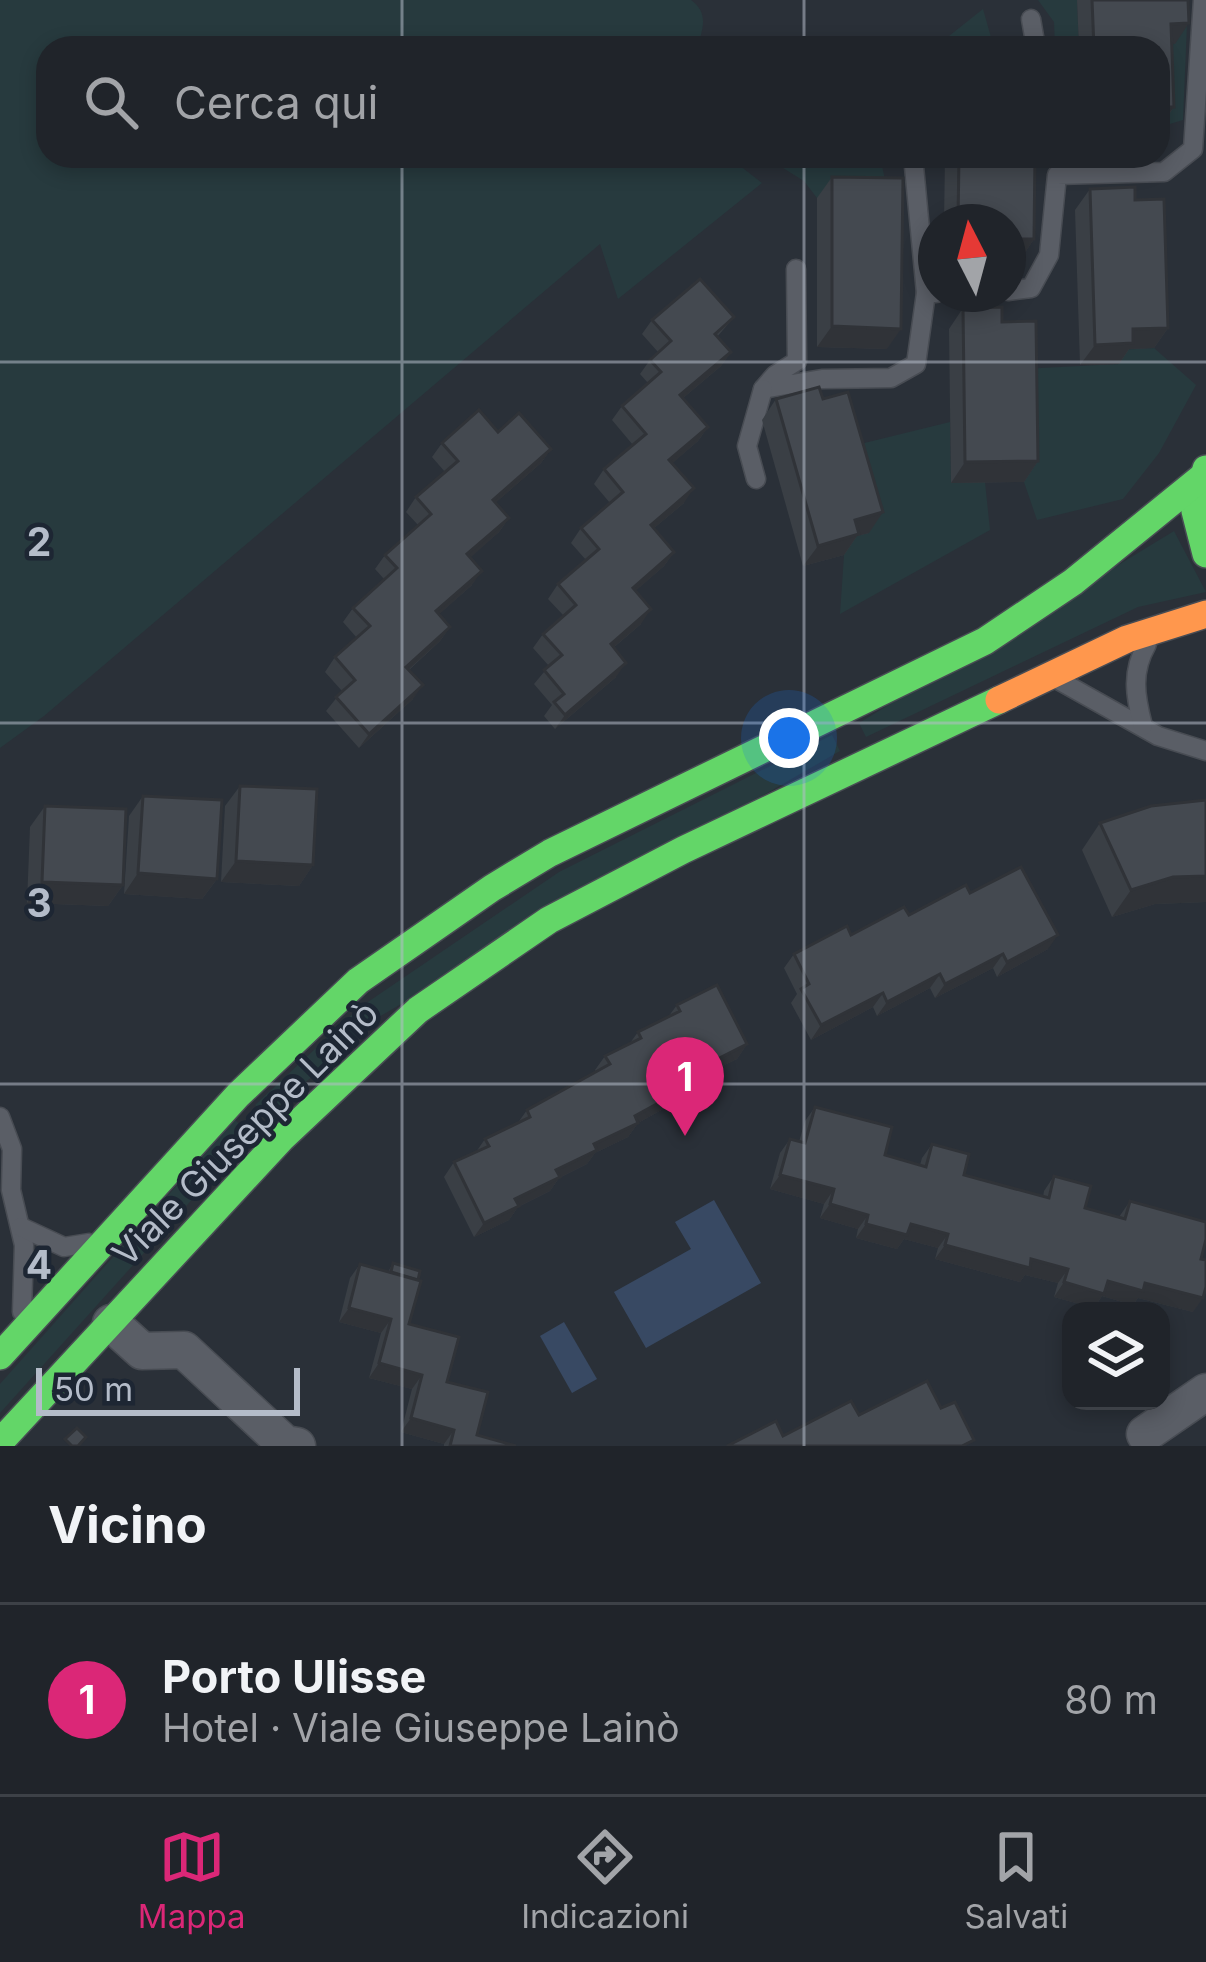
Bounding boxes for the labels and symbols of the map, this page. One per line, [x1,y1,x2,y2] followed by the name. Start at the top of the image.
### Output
[918,204,1026,312] north arrow
[27,518,51,565] text: 2
[759,708,819,768] your location
[26,879,52,926] text: 3
[103,991,387,1275] street label: Viale Giuseppe Lainò
[646,1037,724,1136] pin: 1
[26,1241,52,1288] text: 4
[36,1362,300,1415] scale bar

